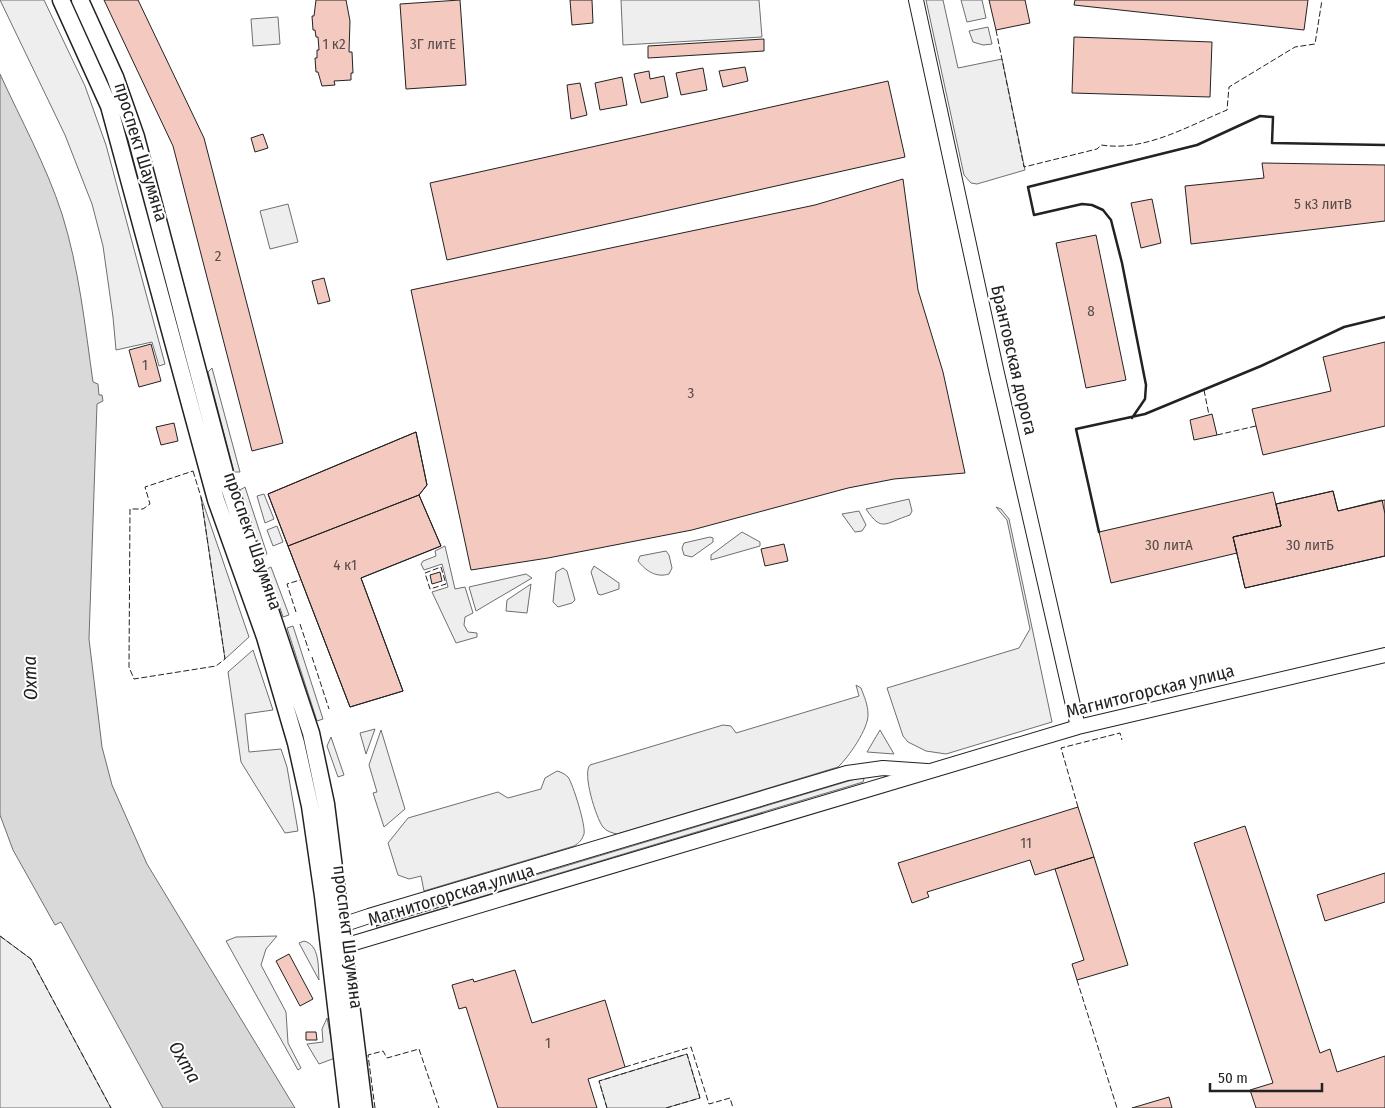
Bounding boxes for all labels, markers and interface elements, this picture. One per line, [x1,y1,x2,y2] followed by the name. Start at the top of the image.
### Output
[322,35,346,53] house number: 1 к2
[410,35,456,53] house number: 3Г литЕ
[109,80,173,224] street label: проспект Шаумяна
[1294,195,1352,213] house number: 5 к3 литВ
[215,247,222,265] house number: 2
[986,283,1042,437] street label: Брантовская дорога
[1087,302,1095,320] house number: 8
[142,356,148,374] house number: 1
[688,384,695,402] house number: 3
[219,469,287,613] street label: проспект Шаумяна
[1145,536,1193,554] house number: 30 литА
[1286,536,1334,554] house number: 30 литБ
[333,556,357,574] house number: 4 к1
[18,655,42,701] water label: Охта
[1064,659,1237,723] street label: Магнитогорская улица
[1020,834,1032,852] house number: 11
[365,859,537,931] street label: Магнитогорская улица
[328,864,368,1010] street label: проспект Шаумяна
[545,1034,551,1052] house number: 1
[164,1037,206,1087] water label: Охта
[1210,1060,1322,1092] scale bar
[1218,1069,1248,1087] text: 50 m

